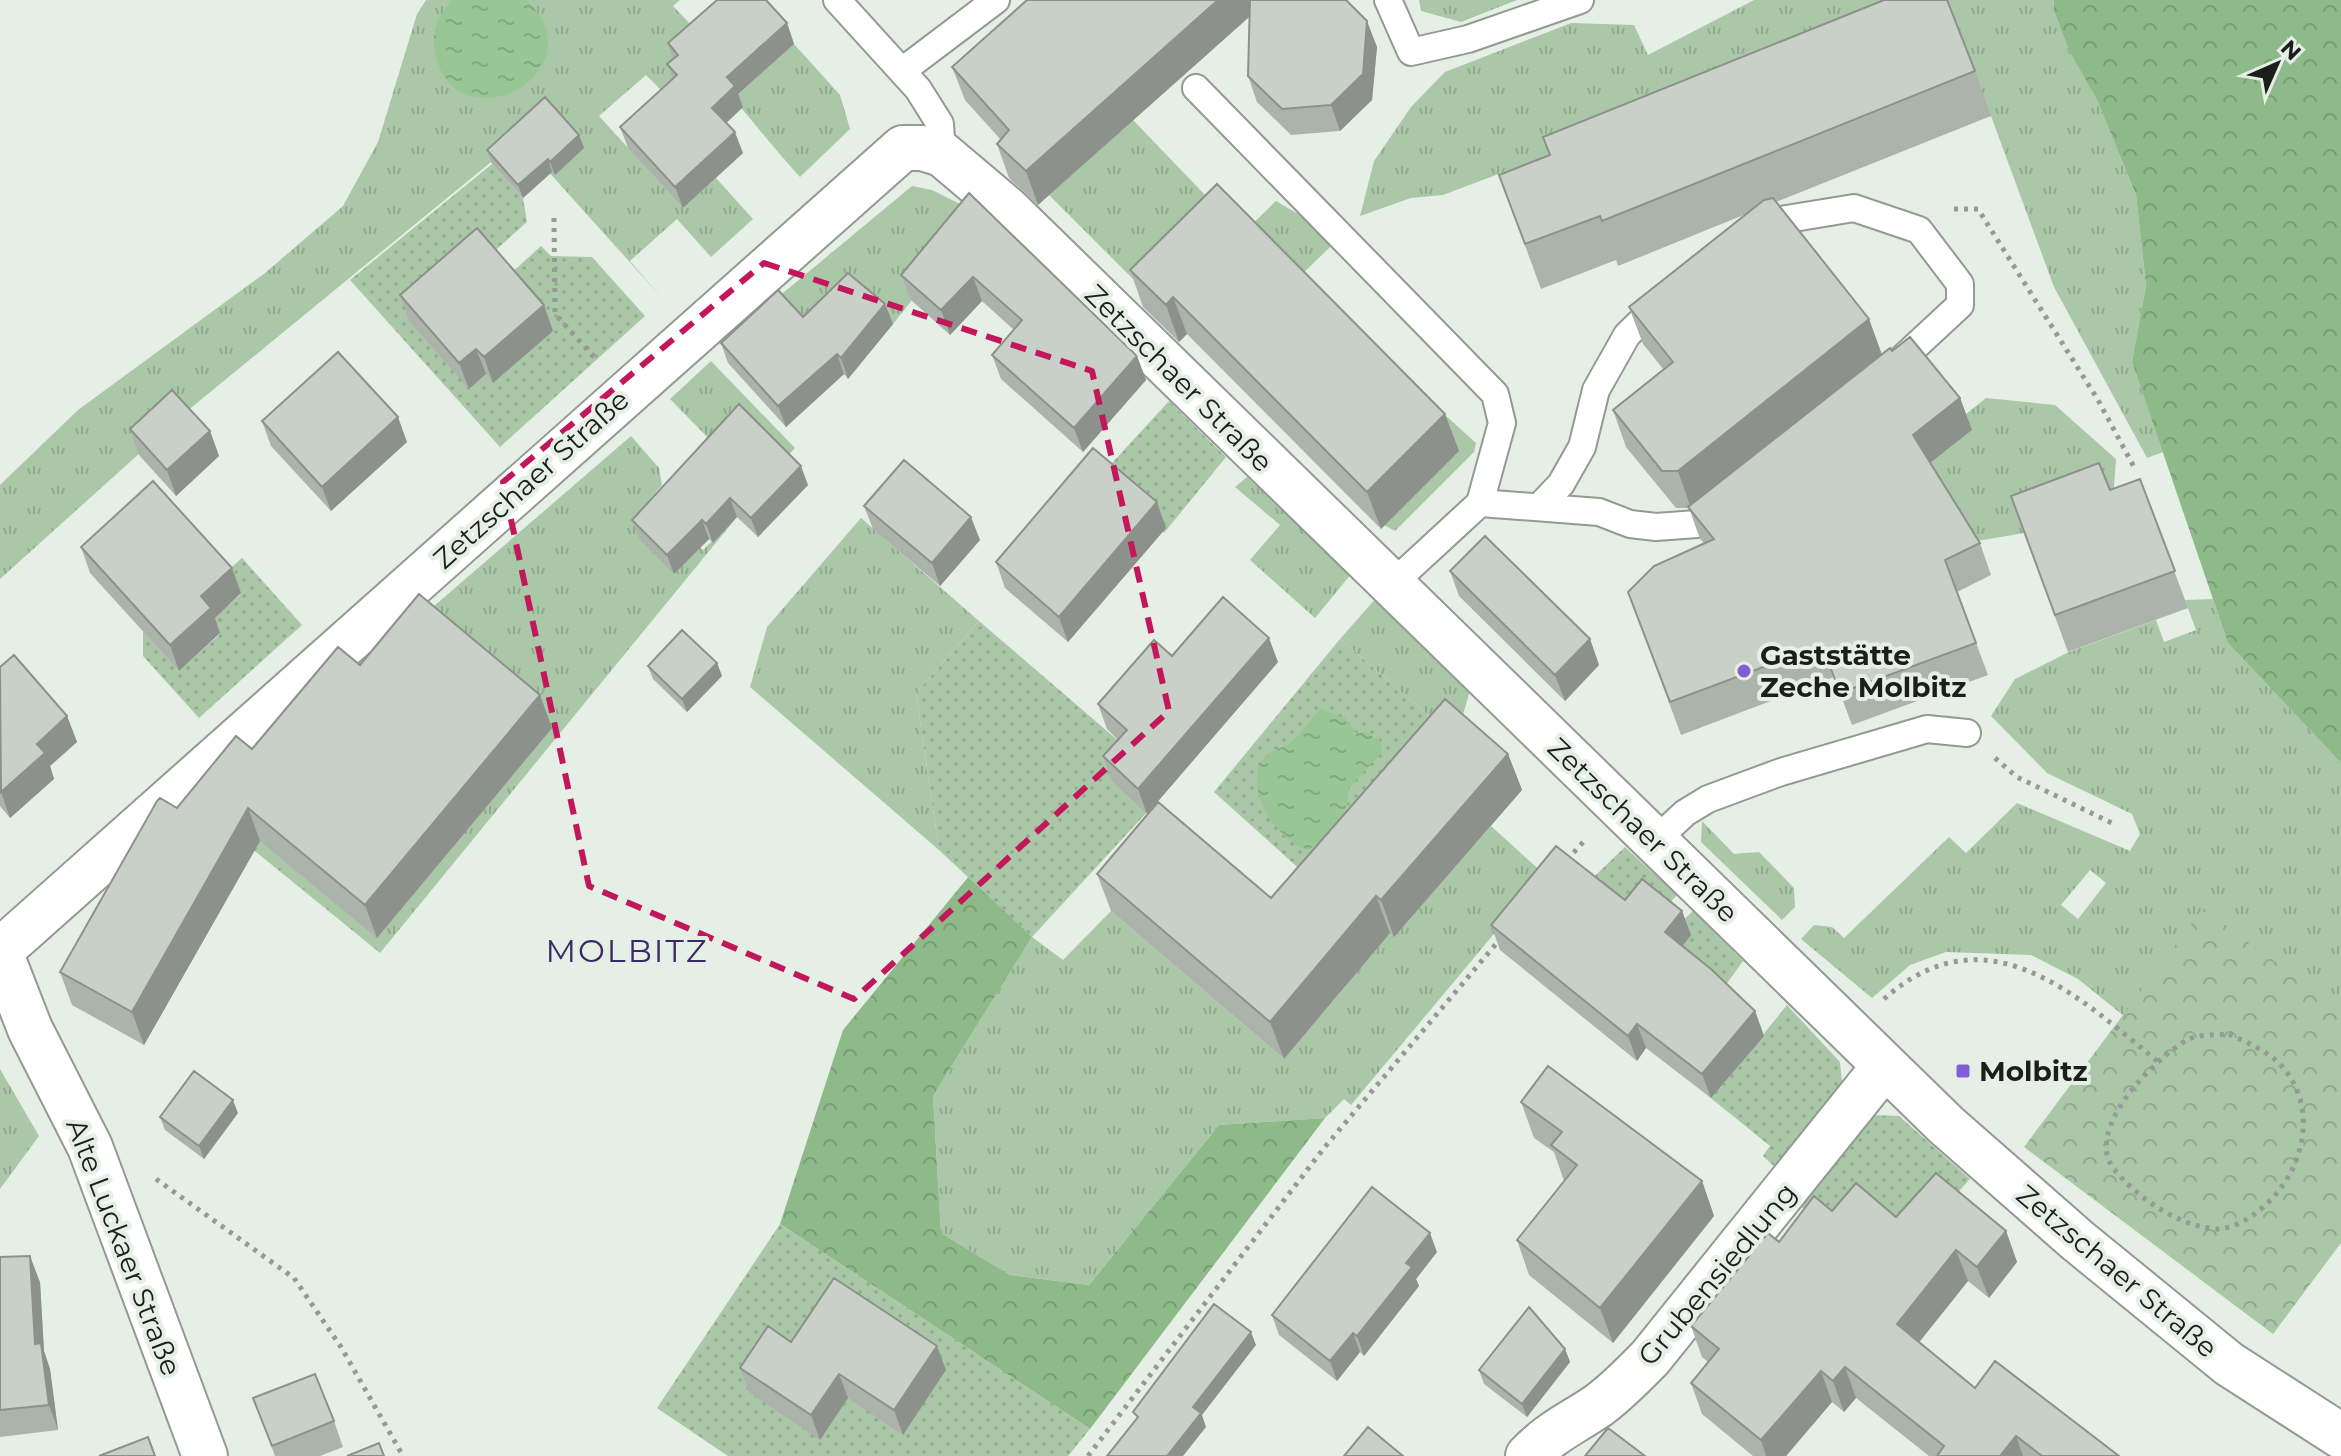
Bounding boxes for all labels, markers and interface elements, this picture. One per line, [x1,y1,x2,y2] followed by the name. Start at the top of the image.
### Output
[2237,24,2317,104] north arrow
[2275,34,2307,66] text: N
[1078,277,1280,479] street label: Zetzschaer Straße
[426,382,636,576] street label: Zetzschaer Straße
[1760,638,1966,704] place label: Gaststätte Zeche Molbitz
[1735,662,1753,680] marker: Gaststätte Zeche Molbitz
[1541,730,1745,930] street label: Zetzschaer Straße
[545,931,709,970] district label: MOLBITZ
[1979,1054,2088,1088] place label: Molbitz
[1954,1062,1972,1080] marker: Molbitz
[59,1114,189,1380] street label: Alte Luckaer Straße
[1631,1176,1803,1372] street label: Grubensiedlung
[2010,1177,2224,1365] street label: Zetzschaer Straße

